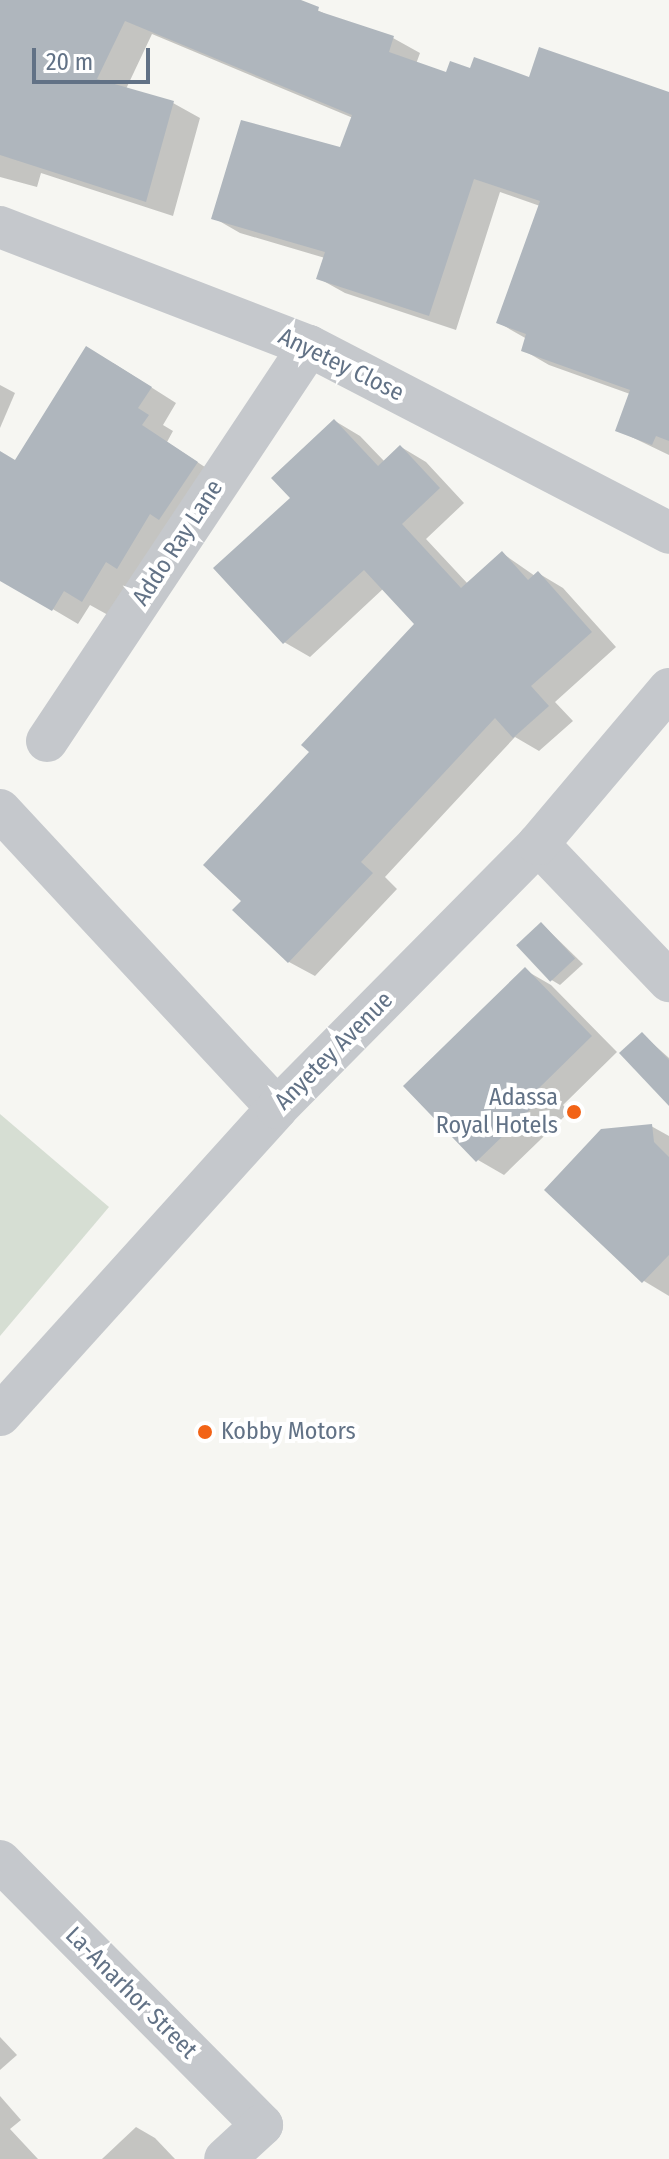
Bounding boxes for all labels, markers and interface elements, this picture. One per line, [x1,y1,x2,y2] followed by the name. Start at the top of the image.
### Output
[36,32,154,82] scale bar
[46,48,93,76] text: 20 m
[274,322,408,408] street label: Anyetey Close
[127,475,229,611] street label: Addo Ray Lane
[269,986,399,1116] street label: Anyetey Avenue
[436,1084,558,1140] place label: Adassa Royal Hotels
[565,1103,583,1121] marker: Adassa Royal Hotels
[221,1418,356,1446] place label: Kobby Motors
[196,1423,214,1441] marker: Kobby Motors
[59,1921,203,2065] street label: La-Anarhor Street

